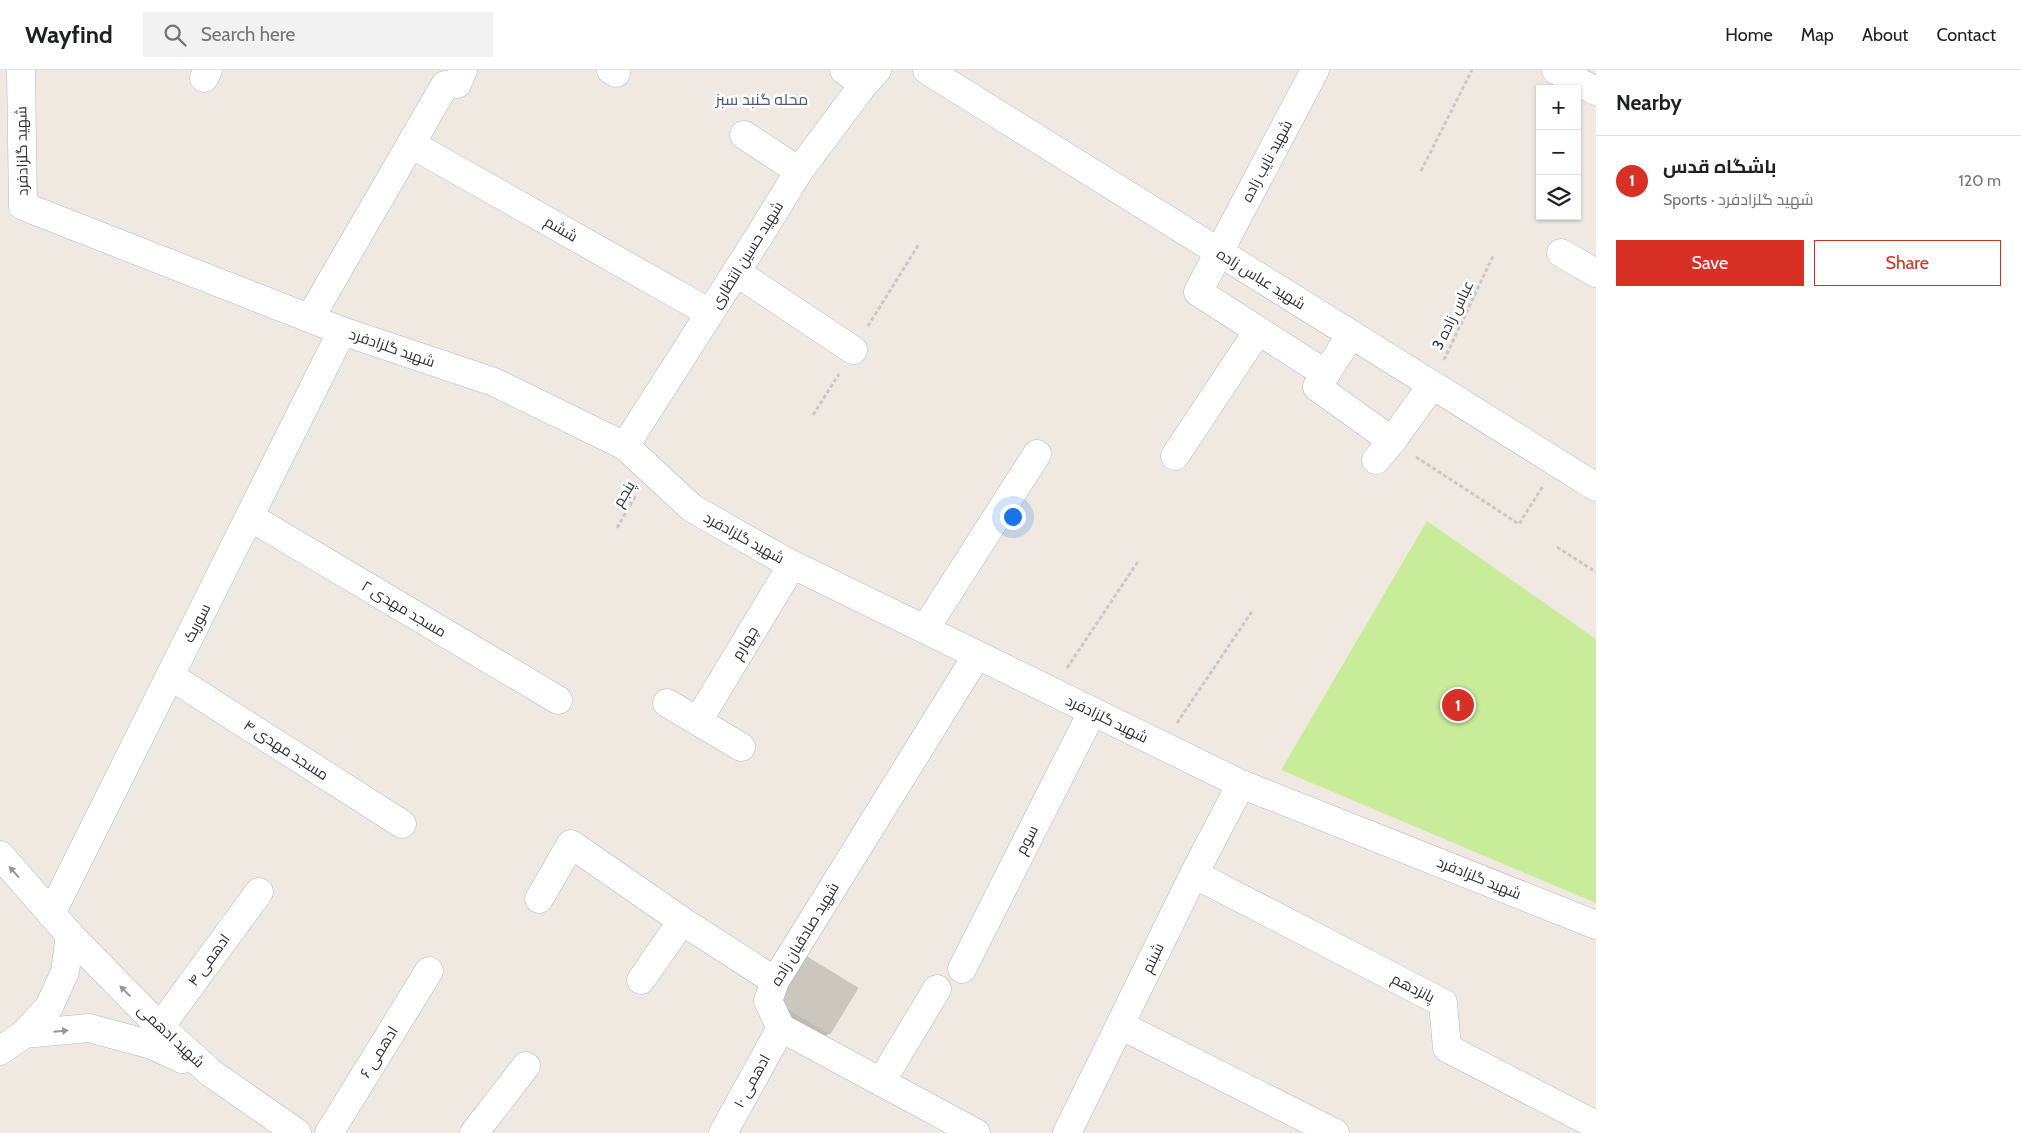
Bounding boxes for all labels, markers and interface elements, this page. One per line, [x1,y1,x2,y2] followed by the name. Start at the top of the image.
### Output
[143,12,493,57] search box
[25,20,113,49] text: Wayfind
[161,21,189,49] icon: search
[201,23,295,46] text: Search here
[1725,24,1773,46] text: Home
[1801,24,1834,46] text: Map
[1862,24,1908,46] text: About
[1936,24,1996,46] text: Contact
[1536,85,1581,220] map controls
[1536,85,1581,130] button: +
[715,90,808,109] district label: محله گنبد سبز
[1616,90,1682,115] text: Nearby
[12,106,33,196] street label: شهید گلزادفرد
[1238,117,1297,206] street label: شهید نایب زاده
[1536,130,1581,175] button: −
[1663,155,1777,178] text: باشگاه قدس
[1629,171,1635,190] text: 1
[1959,171,2001,190] text: 120 m
[1536,175,1581,220] button: layers
[1663,190,1814,209] text: Sports · شهید گلزادفرد
[707,198,788,313] street label: شهید حسین انتظاری
[541,212,581,246] street label: ششم
[1616,240,1804,286] button: Save
[1814,240,2001,286] button: Share
[1213,245,1309,314] street label: شهید عباس زاده
[1429,277,1478,353] street label: عباس زاده 3
[346,325,437,372] street label: شهید گلزادفرد
[609,478,640,511] street label: پنجم
[1000,504,1026,530] your location
[700,508,787,568] street label: شهید گلزادفرد
[358,577,449,642] street label: مسجد مهدی ۲
[180,601,214,645] street label: سوریک
[728,623,763,664] street label: چهارم
[1442,686,1474,724] pin: 1
[1062,691,1151,748] street label: شهید گلزادفرد
[240,716,332,785] street label: مسجد مهدی ۴
[1012,822,1043,858] street label: سوم
[1434,853,1524,904] street label: شهید گلزادفرد
[9,866,20,879] one-way arrow
[767,879,844,989] street label: شهید صادقیان زاده
[184,930,235,990] street label: ادهمی ۴
[1138,940,1169,976] street label: شبنم
[1388,970,1438,1007] street label: پانزدهم
[119,986,131,998] one-way arrow
[133,1001,208,1072] street label: شهید ادهمی
[356,1023,403,1082] street label: ادهمی ۶
[53,1027,69,1035] one-way arrow
[730,1051,775,1111] street label: ادهمی ۱۰

